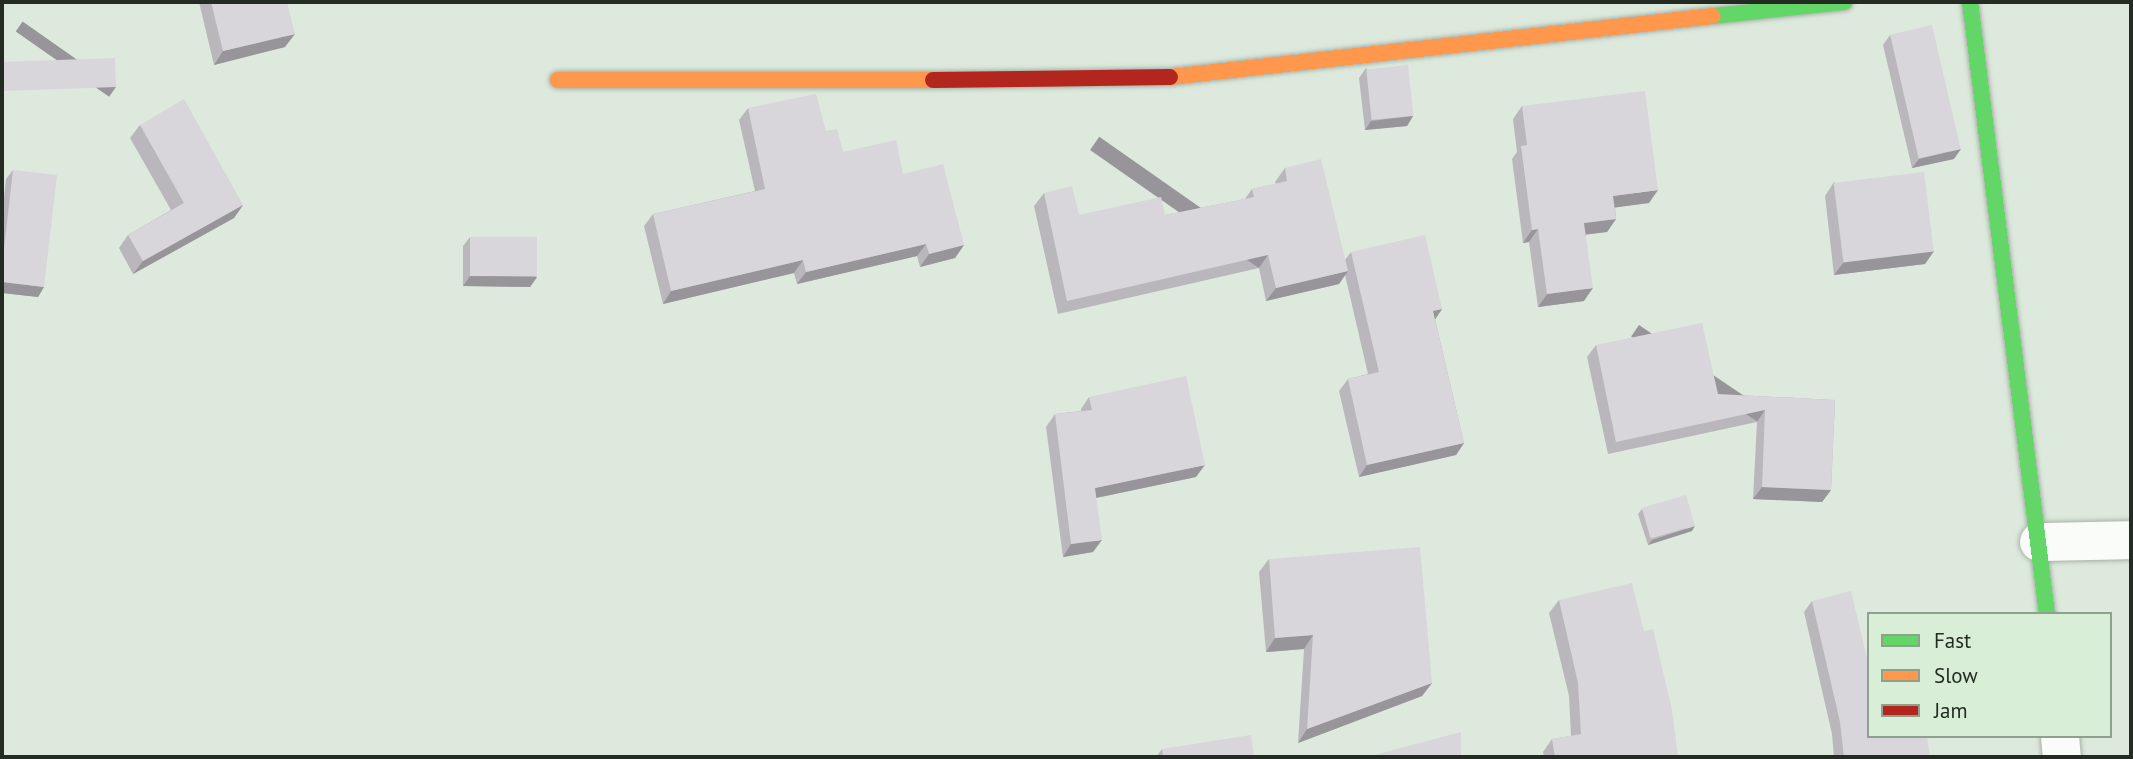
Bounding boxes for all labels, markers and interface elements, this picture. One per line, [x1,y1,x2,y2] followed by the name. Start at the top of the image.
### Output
[1867,612,2112,738] legend
[1934,627,1971,654] text: Fast
[1934,662,1978,689] text: Slow
[1934,697,1968,724] text: Jam

